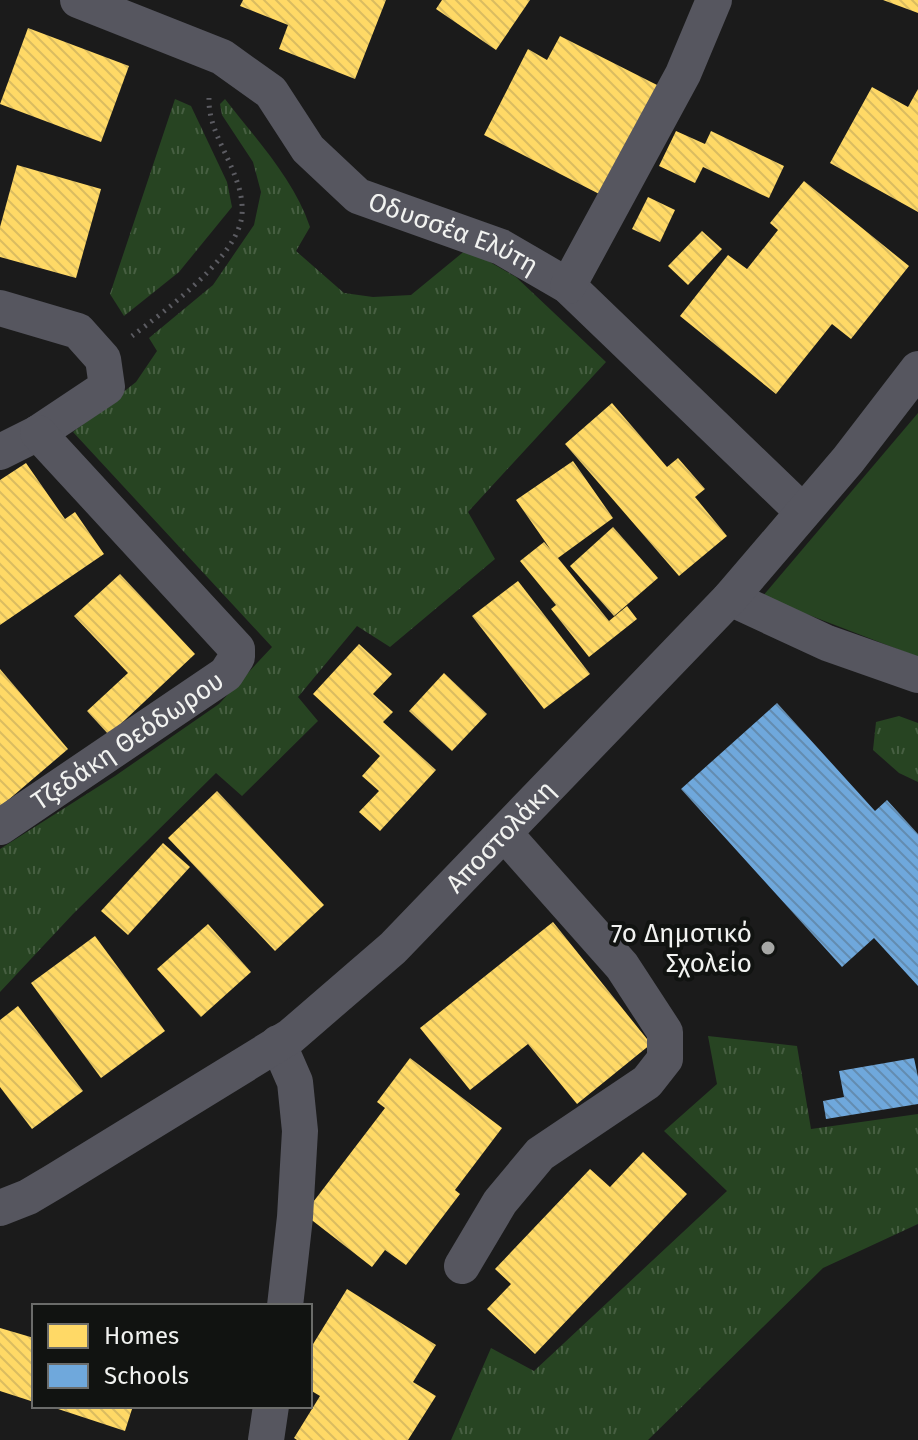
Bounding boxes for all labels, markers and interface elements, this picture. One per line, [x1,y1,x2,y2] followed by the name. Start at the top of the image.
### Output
[364,185,544,281] street label: Οδυσσέα Ελύτη
[25,665,230,817] street label: Τζεδάκη Θεόδωρου
[439,774,561,899] street label: Αποστολάκη
[611,918,752,979] place label: 7ο Δημοτικό Σχολείο
[759,939,777,957] marker: 7ο Δημοτικό Σχολείο
[32,1304,312,1408] legend
[104,1322,179,1350] text: Homes
[104,1362,189,1390] text: Schools

